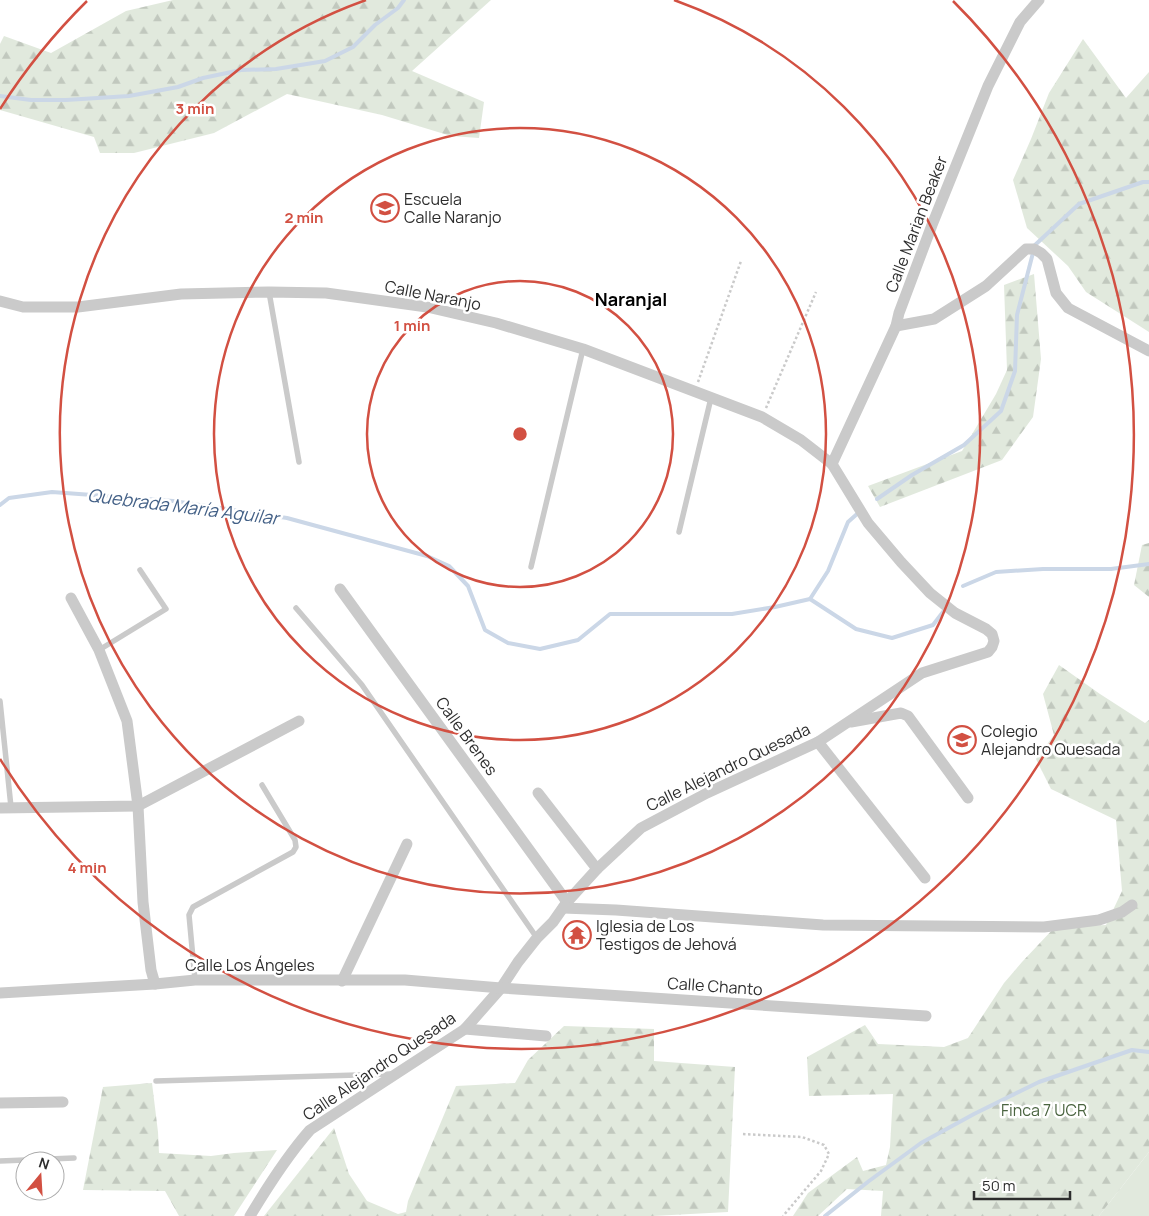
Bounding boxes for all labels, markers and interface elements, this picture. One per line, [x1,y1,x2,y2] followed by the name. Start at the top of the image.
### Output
[176,98,214,119] text: 3 min
[880,152,952,295] street label: Calle Marian Beaker
[404,188,502,228] place label: Escuela Calle Naranjo
[370,193,400,223] school or university icon: Escuela Calle Naranjo
[284,207,324,228] text: 2 min
[383,275,483,315] street label: Calle Naranjo
[595,287,667,311] district label: Naranjal
[394,315,430,336] text: 1 min
[511,425,529,443] centre of rings
[86,482,282,530] water label: Quebrada María Aguilar
[431,692,503,780] street label: Calle Brenes
[642,718,814,816] street label: Calle Alejandro Quesada
[981,720,1120,760] place label: Colegio Alejandro Quesada
[947,725,977,755] school or university icon: Colegio Alejandro Quesada
[67,857,107,878] text: 4 min
[596,915,737,955] place label: Iglesia de Los Testigos de Jehová
[562,920,592,950] temple icon: Iglesia de Los Testigos de Jehová
[185,954,315,976] street label: Calle Los Ángeles
[667,972,763,1000] street label: Calle Chanto
[298,1007,460,1125] street label: Calle Alejandro Quesada
[1001,1099,1087,1121] park label: Finca 7 UCR
[15,1151,65,1201] north arrow
[36,1153,52,1174] text: N
[974,1168,1070,1200] scale bar
[982,1175,1016,1196] text: 50 m

